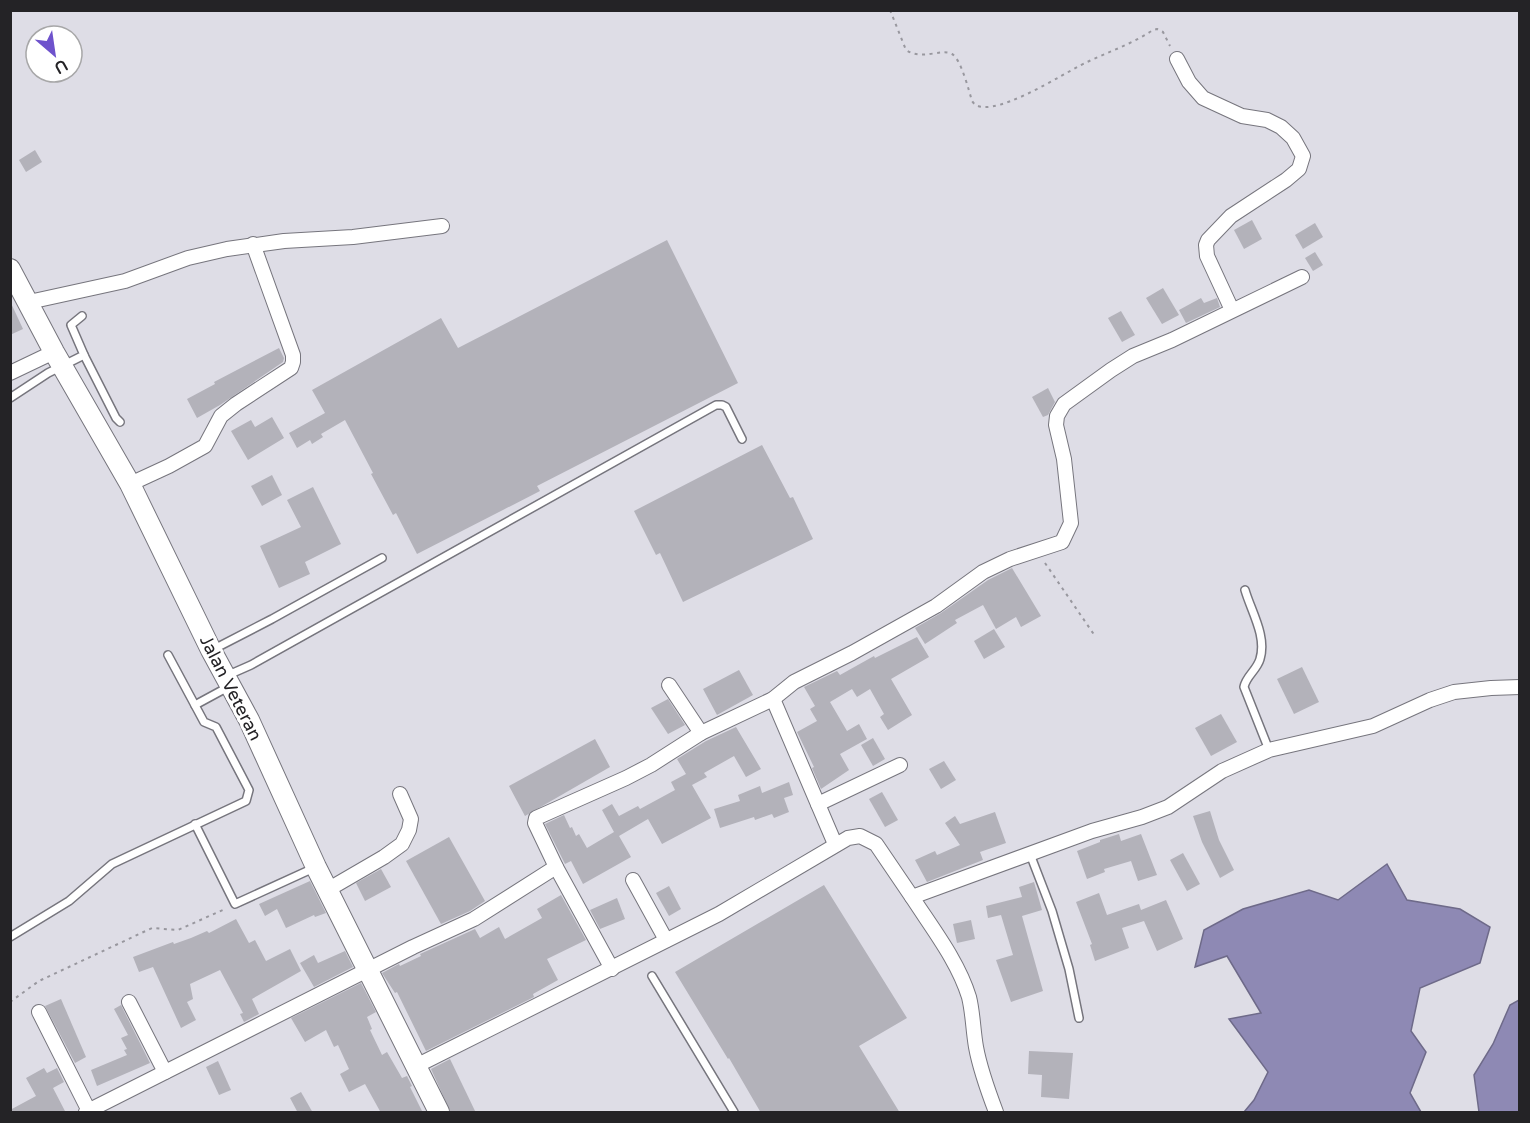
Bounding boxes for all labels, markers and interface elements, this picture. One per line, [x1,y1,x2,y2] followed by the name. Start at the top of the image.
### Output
[24,24,84,84] north arrow
[51,55,71,78] text: U
[195,632,267,744] street label: Jalan Veteran

